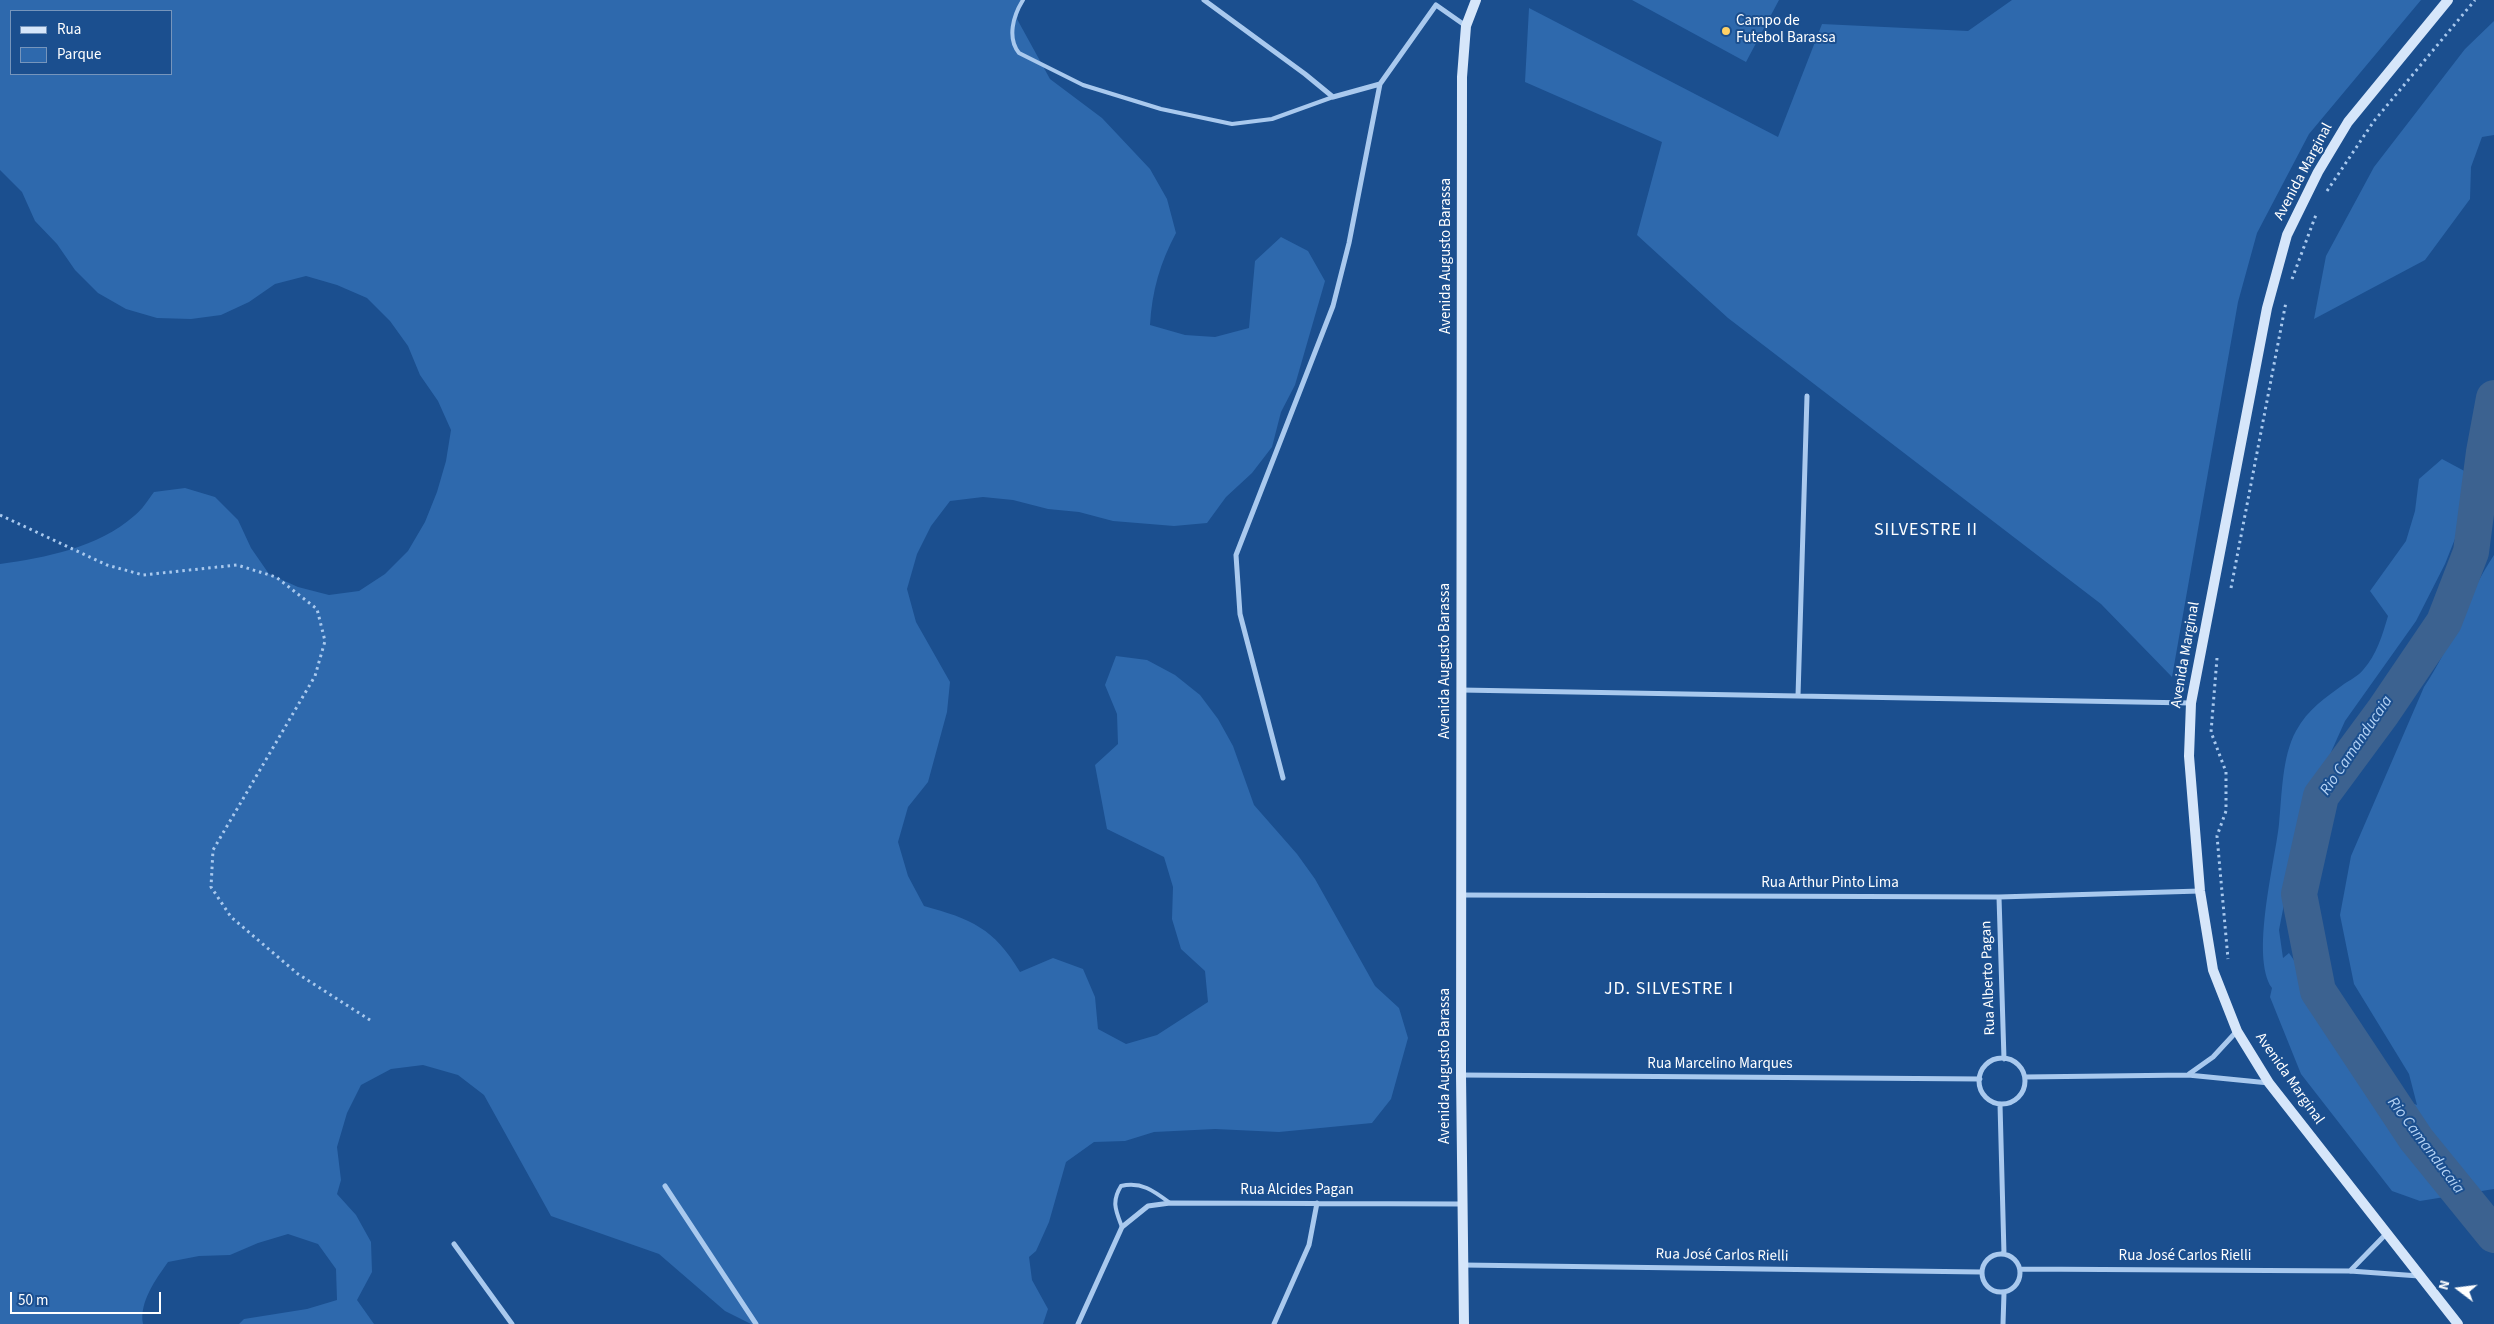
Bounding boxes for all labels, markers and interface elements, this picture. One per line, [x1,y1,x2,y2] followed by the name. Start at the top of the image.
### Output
[10,10,172,75] legend
[1736,13,1836,48] place label: Campo de Futebol Barassa
[57,19,81,40] text: Rua
[1720,25,1732,37] marker: Campo de Futebol Barassa
[57,44,101,65] text: Parque
[2271,120,2337,224] street label: Avenida Marginal
[1438,178,1456,334] street label: Avenida Augusto Barassa
[1872,520,1980,542] district label: SILVESTRE II
[1437,583,1455,739] street label: Avenida Augusto Barassa
[2168,600,2204,710] street label: Avenida Marginal
[2317,693,2397,799] water label: Rio Camanducaia
[1761,875,1899,893] street label: Rua Arthur Pinto Lima
[1978,920,2000,1036] street label: Rua Alberto Pagan
[1602,979,1736,1001] district label: JD. SILVESTRE I
[1437,988,1455,1144] street label: Avenida Augusto Barassa
[2251,1030,2327,1128] street label: Avenida Marginal
[1647,1056,1793,1074] street label: Rua Marcelino Marques
[2382,1094,2468,1198] water label: Rio Camanducaia
[1240,1182,1354,1200] street label: Rua Alcides Pagan
[1655,1246,1789,1266] street label: Rua José Carlos Rielli
[2119,1248,2251,1266] street label: Rua José Carlos Rielli
[2434,1264,2484,1314] north arrow
[2434,1278,2455,1292] text: N
[12,1282,164,1314] scale bar
[18,1290,48,1311] text: 50 m

